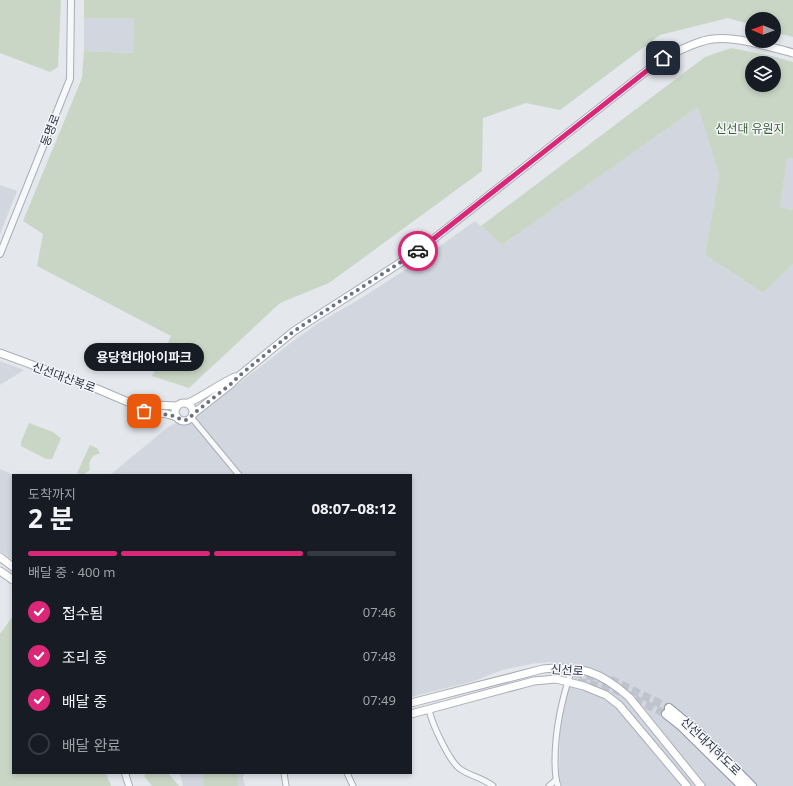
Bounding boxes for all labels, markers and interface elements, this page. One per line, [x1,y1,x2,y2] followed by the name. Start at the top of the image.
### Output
[745,12,781,48] north arrow
[745,12,781,92] map controls
[646,41,680,75] pin
[652,47,674,69] icon: home
[745,56,781,92] button: layers
[36,111,64,149] street label: 동명로
[715,120,785,137] park label: 신선대 유원지
[398,231,438,271] courier
[407,240,429,262] icon: car
[84,343,204,371] callout: 용당현대아이파크
[96,348,192,366] text: 용당현대아이파크
[30,358,98,396] street label: 신선대산복로
[127,394,161,428] pin
[133,400,155,422] icon: bag
[28,485,76,503] text: 도착까지
[311,498,396,518] text: 08:07–08:12
[28,500,74,536] text: 2 분
[28,563,115,581] text: 배달 중 · 400 m
[28,601,50,623] icon: check
[62,603,103,623] text: 접수됨
[363,603,396,621] text: 07:46
[28,645,50,667] icon: check
[62,647,107,667] text: 조리 중
[363,647,396,665] text: 07:48
[550,660,584,680] street label: 신선로
[28,689,50,711] icon: check
[62,691,107,711] text: 배달 중
[363,691,396,709] text: 07:49
[677,713,745,779] street label: 신선대지하도로
[62,735,121,755] text: 배달 완료

